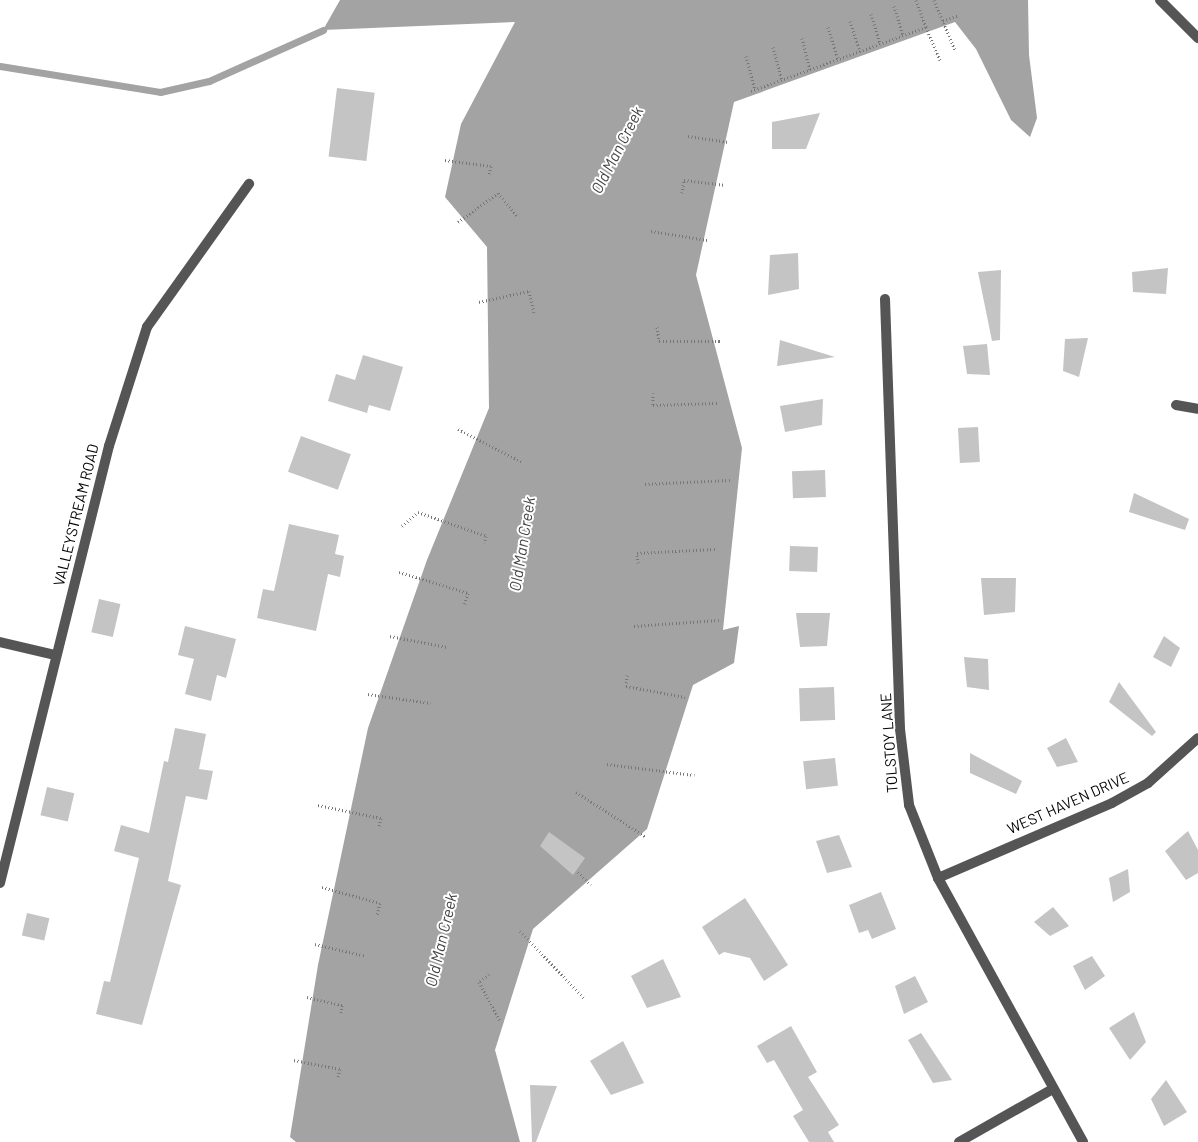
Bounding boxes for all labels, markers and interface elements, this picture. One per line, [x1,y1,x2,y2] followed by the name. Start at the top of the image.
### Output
[587,103,647,197] water label: Old Man Creek
[50,442,102,588] street label: VALLEYSTREAM ROAD
[505,496,539,592] water label: Old Man Creek
[877,693,901,793] street label: TOLSTOY LANE
[1004,768,1132,838] street label: WEST HAVEN DRIVE
[421,891,461,989] water label: Old Man Creek

